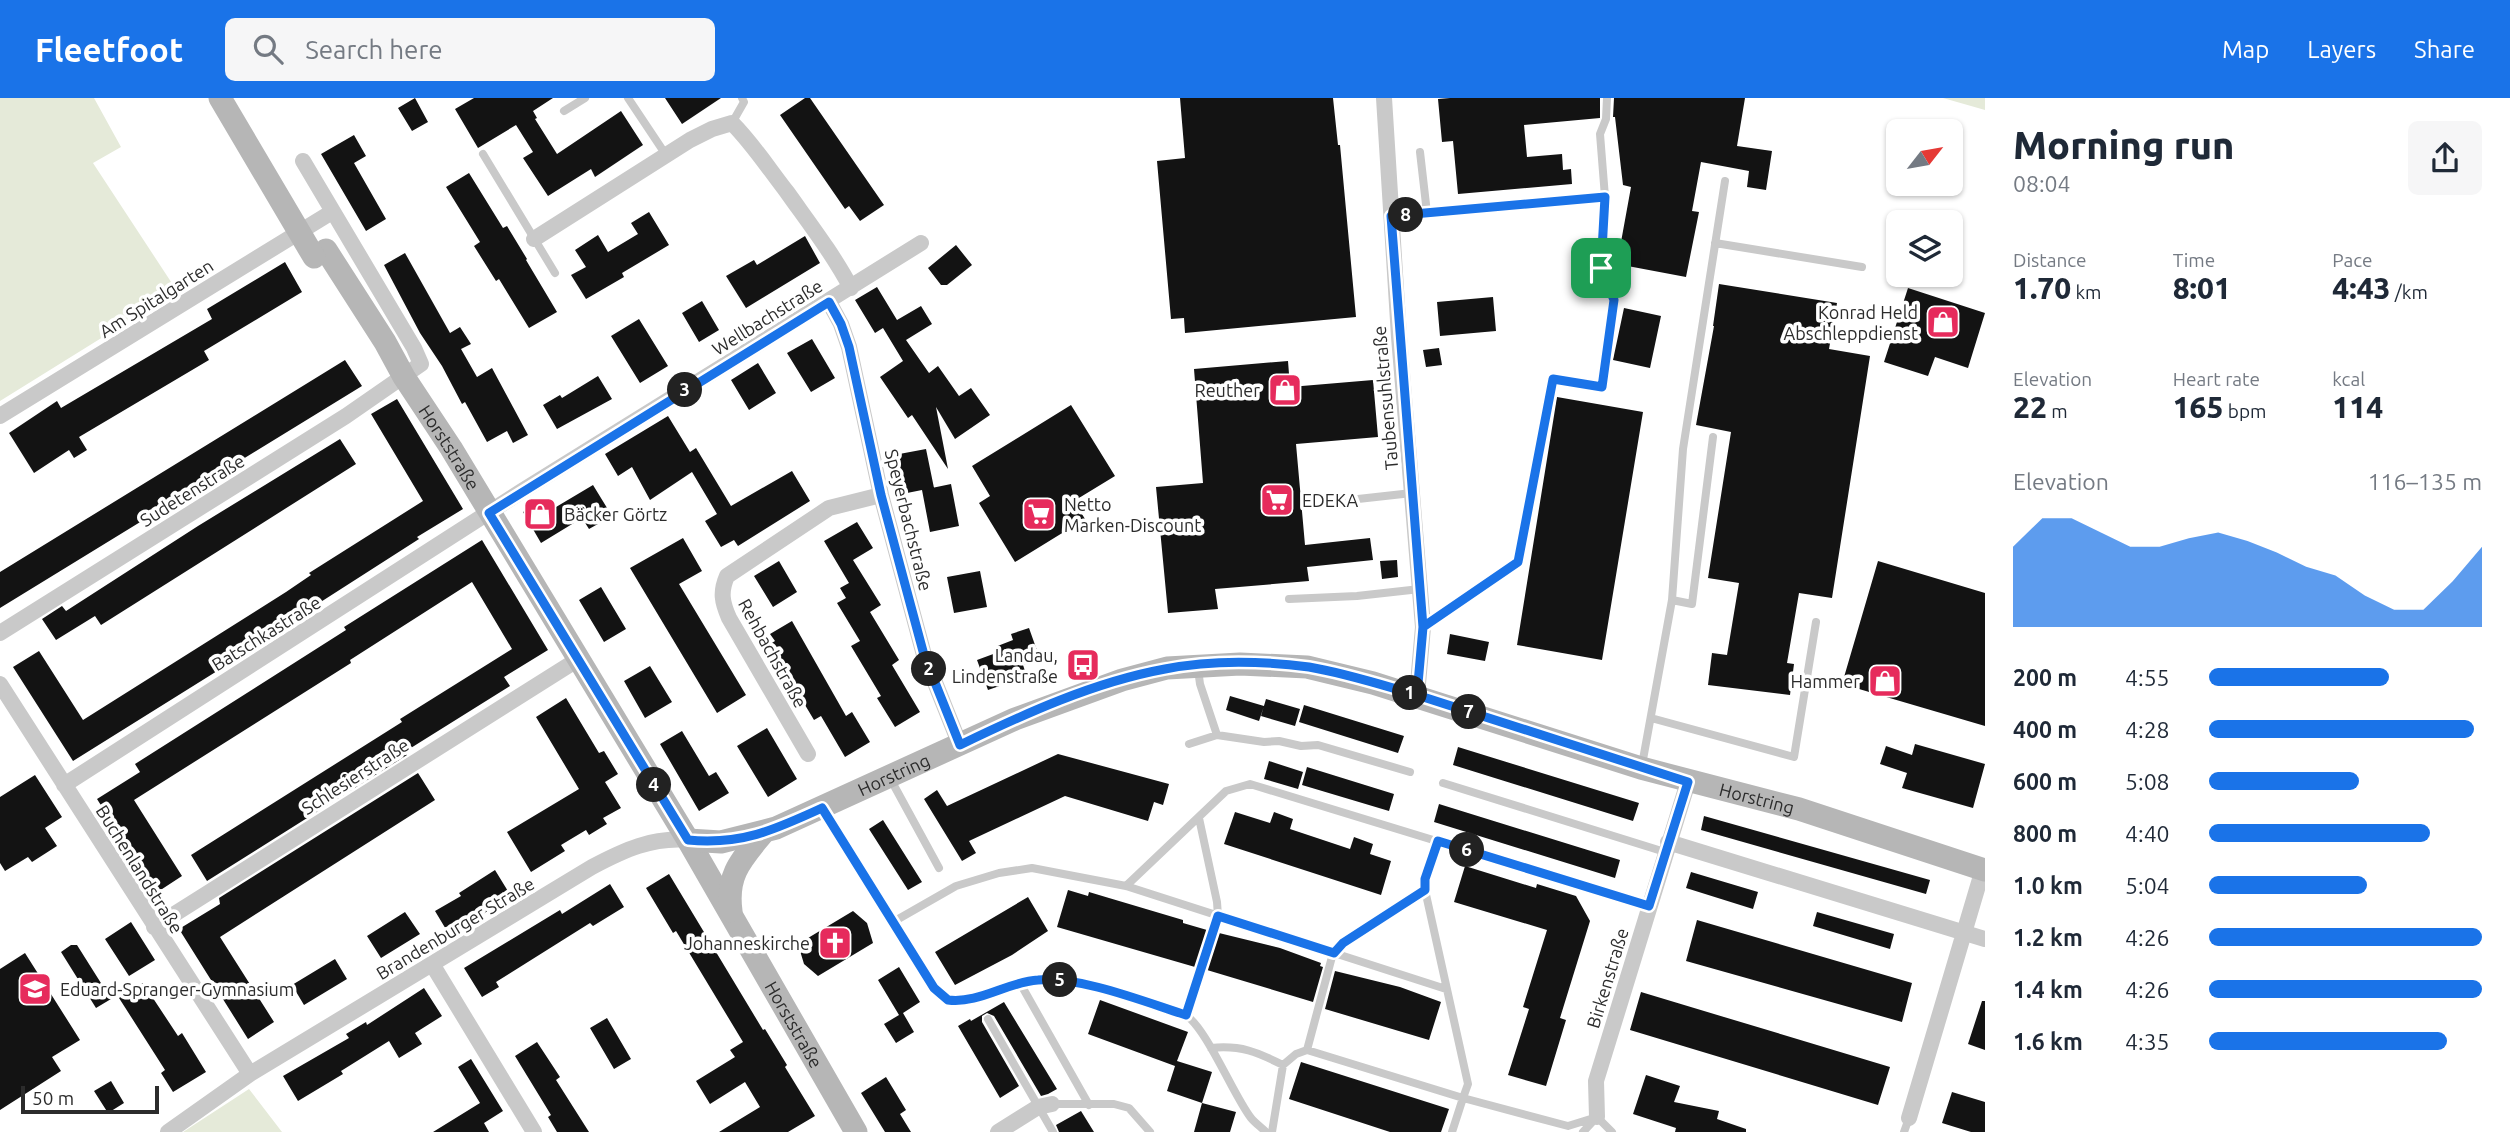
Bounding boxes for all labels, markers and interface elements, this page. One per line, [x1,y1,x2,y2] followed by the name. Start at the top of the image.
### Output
[225,18,715,81] search box
[249,30,287,68] icon: search
[35,31,183,68] text: Fleetfoot
[305,35,443,64] text: Search here
[2222,36,2269,63] text: Map
[2307,36,2376,63] text: Layers
[2414,36,2475,63] text: Share
[1886,119,1964,196] north arrow
[1886,119,1963,287] map controls
[2408,121,2482,195] button: share
[2013,124,2234,166] text: Morning run
[2013,171,2071,196] text: 08:04
[1388,198,1424,232] pin: 8
[1400,203,1411,225] text: 8
[1886,210,1963,287] button: layers
[1571,238,1631,298] pin
[1582,249,1620,287] icon: arrive
[2013,249,2087,271] text: Distance
[2173,249,2215,271] text: Time
[2332,249,2373,271] text: Pace
[95,255,217,341] street label: Am Spitalgarten
[2013,271,2071,305] text: 1.70
[2173,271,2231,305] text: 8:01
[2332,271,2390,305] text: 4:43
[708,275,826,359] street label: Wellbachstraße
[2071,281,2101,303] text: km
[2390,281,2428,303] text: /km
[1784,302,1918,343] place label: Konrad Held Abschleppdienst
[1924,303,1962,341] shop icon: Konrad Held Abschleppdienst
[1369,325,1401,471] street label: Taubensuhlstraße
[2013,368,2092,390] text: Elevation
[2173,368,2260,390] text: Heart rate
[2332,368,2365,390] text: kcal
[1266,371,1304,409] shop icon: Reuther
[668,372,702,408] pin: 3
[679,378,690,400] text: 3
[1194,380,1260,400] place label: Reuther
[2013,390,2047,424] text: 22
[2173,390,2223,424] text: 165
[2332,390,2383,424] text: 114
[2047,400,2068,422] text: m
[2223,400,2266,422] text: bpm
[415,401,484,493] street label: Horststraße
[882,447,936,593] street label: Speyerbachstraße
[136,450,248,530] street label: Sudetenstraße
[2013,469,2109,494] text: Elevation
[2368,469,2482,494] text: 116–135 m
[1258,481,1296,519] supermarket icon: EDEKA
[1302,490,1358,510] place label: EDEKA
[1064,494,1201,535] place label: Netto Marken-Discount
[521,495,559,533] shop icon: Bäcker Görtz
[1020,495,1058,533] supermarket icon: Netto Marken-Discount
[564,504,667,524] place label: Bäcker Görtz
[208,592,324,674] street label: Batschkastraße
[735,595,811,711] street label: Rehbachstraße
[952,645,1058,686] place label: Landau, Lindenstraße
[1064,646,1102,684] bus stop icon: Landau, Lindenstraße
[912,652,946,686] pin: 2
[923,657,934,679] text: 2
[1866,662,1904,700] shop icon: Hammer
[2013,665,2077,690] text: 200 m
[2125,665,2170,690] text: 4:55
[1790,671,1860,691] place label: Hammer
[1392,676,1428,710] pin: 1
[1404,681,1415,703] text: 1
[1452,694,1486,730] pin: 7
[1463,700,1474,722] text: 7
[2013,717,2077,742] text: 400 m
[2125,717,2170,742] text: 4:28
[298,734,412,818] street label: Schlesierstraße
[855,749,933,799] street label: Horstring
[636,768,672,802] pin: 4
[2013,769,2077,794] text: 600 m
[2125,769,2170,794] text: 5:08
[648,773,659,795] text: 4
[1717,779,1797,817] street label: Horstring
[93,801,187,937] street label: Buchenlandstraße
[2013,821,2077,846] text: 800 m
[2125,821,2170,846] text: 4:40
[1450,832,1484,868] pin: 6
[1461,838,1472,860] text: 6
[372,873,538,983] street label: Brandenburger Straße
[2013,873,2083,898] text: 1.0 km
[2125,873,2170,898] text: 5:04
[816,924,854,962] church icon: Johanneskirche
[2013,925,2083,950] text: 1.2 km
[2125,925,2170,950] text: 4:26
[1582,926,1632,1030] street label: Birkenstraße
[684,933,810,953] place label: Johanneskirche
[1042,962,1078,998] pin: 5
[1054,968,1065,990] text: 5
[16,970,54,1008] school or university icon: Eduard-Spranger-Gymnasium
[761,977,827,1071] street label: Horststraße
[2013,977,2083,1002] text: 1.4 km
[2125,977,2170,1002] text: 4:26
[60,979,294,999] place label: Eduard-Spranger-Gymnasium
[2013,1029,2083,1054] text: 1.6 km
[2125,1029,2170,1054] text: 4:35
[21,1083,159,1115] scale bar
[32,1087,74,1109] text: 50 m

